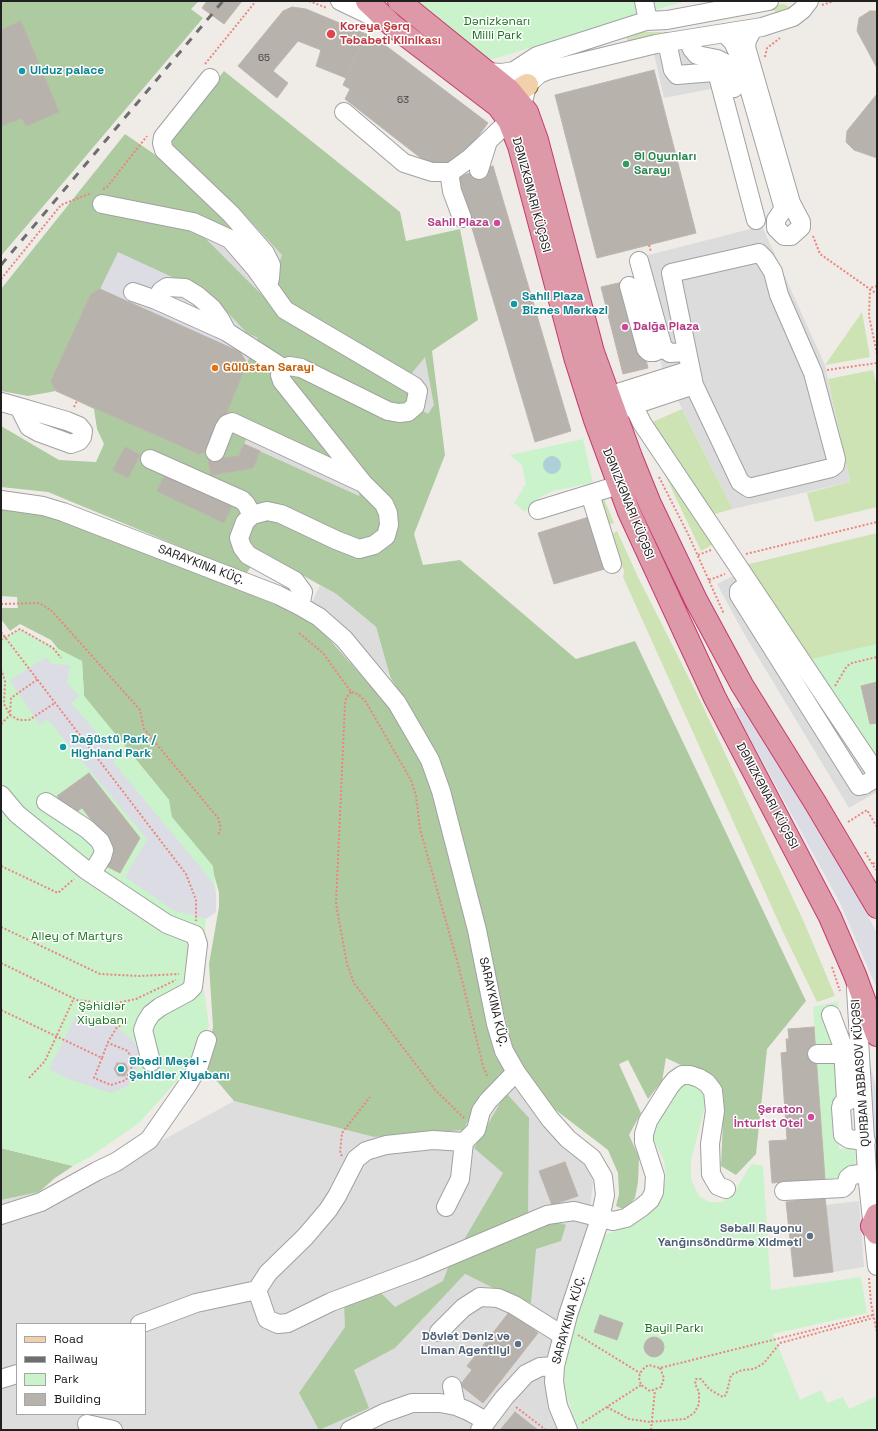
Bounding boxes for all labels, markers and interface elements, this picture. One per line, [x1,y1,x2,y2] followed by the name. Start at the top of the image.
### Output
[464,15,530,43] park label: Dənizkənarı Milli Park
[340,20,441,48] place label: Koreya Şərq Təbabəti Klinikası
[325,28,337,40] marker: Koreya Şərq Təbabəti Klinikası
[258,52,270,64] house number: 65
[30,64,104,78] place label: Ulduz palace
[17,66,27,76] marker: Ulduz palace
[397,94,409,106] house number: 63
[509,136,553,254] street label: DƏNIZKƏNARI KÜÇƏSI
[634,150,696,178] place label: Əl Oyunları Sarayı
[621,159,631,169] marker: Əl Oyunları Sarayı
[427,216,489,230] place label: Sahil Plaza
[492,218,502,228] marker: Sahil Plaza
[522,290,608,318] place label: Sahil Plaza Biznes Mərkəzi
[509,299,519,309] marker: Sahil Plaza Biznes Mərkəzi
[633,320,699,334] place label: Dalğa Plaza
[620,322,630,332] marker: Dalğa Plaza
[223,361,314,375] place label: Gülüstan Sarayı
[210,363,220,373] marker: Gülüstan Sarayı
[599,446,657,562] street label: DƏNIZKƏNARI KÜÇƏSI
[156,542,246,588] street label: SARAYKINA KÜÇ.
[71,733,156,761] place label: Dağüstü Park / Highland Park
[733,740,801,852] street label: DƏNIZKƏNARI KÜÇƏSI
[58,742,68,752] marker: Dağüstü Park / Highland Park
[31,930,123,944] park label: Alley of Martyrs
[476,956,510,1048] street label: SARAYKINA KÜÇ.
[849,999,873,1147] street label: QURBAN ABBASOV KÜÇƏSI
[77,1000,127,1028] park label: Şəhidlər Xiyabanı
[129,1055,230,1083] place label: Əbədi Məşəl - Şəhidlər Xiyabanı
[116,1064,126,1074] marker: Əbədi Məşəl - Şəhidlər Xiyabanı
[734,1103,803,1131] place label: Şeraton İnturist Otel
[806,1112,816,1122] marker: Şeraton İnturist Otel
[658,1222,802,1250] place label: Səbail Rayonu Yanğınsöndürmə Xidməti
[805,1231,815,1241] marker: Səbail Rayonu Yanğınsöndürmə Xidməti
[549,1274,589,1366] street label: SARAYKINA KÜÇ.
[645,1322,703,1336] park label: Bayil Parkı
[16,1323,146,1415] legend
[421,1330,510,1358] place label: Dövlət Dəniz və Liman Agentliyi
[54,1331,83,1347] text: Road
[513,1339,523,1349] marker: Dövlət Dəniz və Liman Agentliyi
[54,1351,98,1367] text: Railway
[54,1371,79,1387] text: Park
[54,1391,101,1407] text: Building

